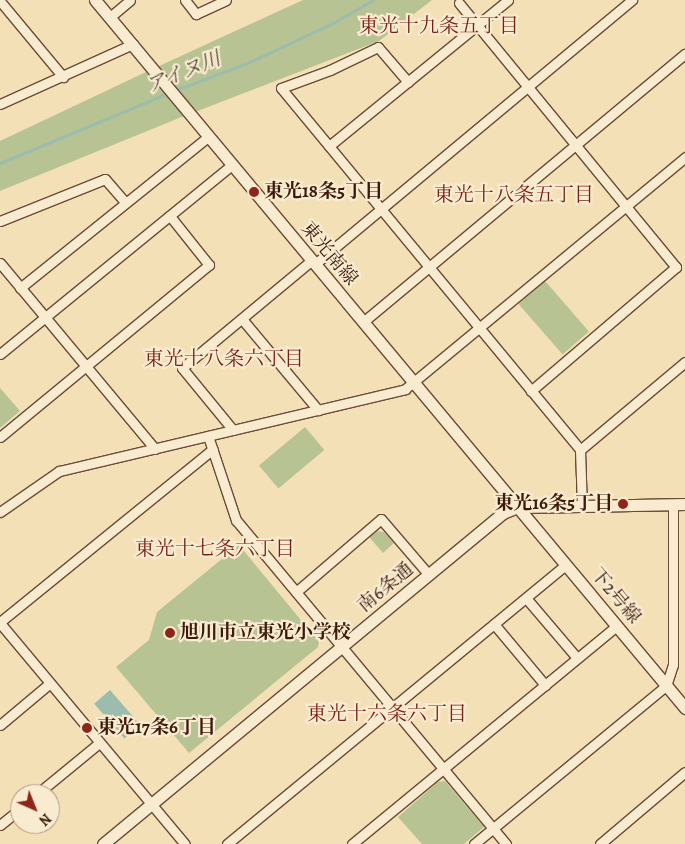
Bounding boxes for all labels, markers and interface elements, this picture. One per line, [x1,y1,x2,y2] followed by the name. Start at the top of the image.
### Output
[359,13,519,37] district label: 東光十九条五丁目
[141,46,225,98] water label: アイヌ川
[264,181,383,203] place label: 東光18条5丁目
[434,182,594,206] district label: 東光十八条五丁目
[248,186,260,198] marker: 東光18条5丁目
[296,218,362,290] street label: 東光南線
[144,346,304,370] district label: 東光十八条六丁目
[494,493,613,515] place label: 東光16条5丁目
[617,498,629,510] marker: 東光16条5丁目
[135,536,295,560] district label: 東光十七条六丁目
[353,558,419,618] street label: 南6条通
[585,563,645,629] street label: 下2号線
[180,622,351,644] place label: 旭川市立東光小学校
[164,627,176,639] marker: 旭川市立東光小学校
[307,701,467,725] district label: 東光十六条六丁目
[97,717,216,739] place label: 東光17条6丁目
[81,722,93,734] marker: 東光17条6丁目
[10,784,60,834] north arrow
[35,809,55,830] text: N

